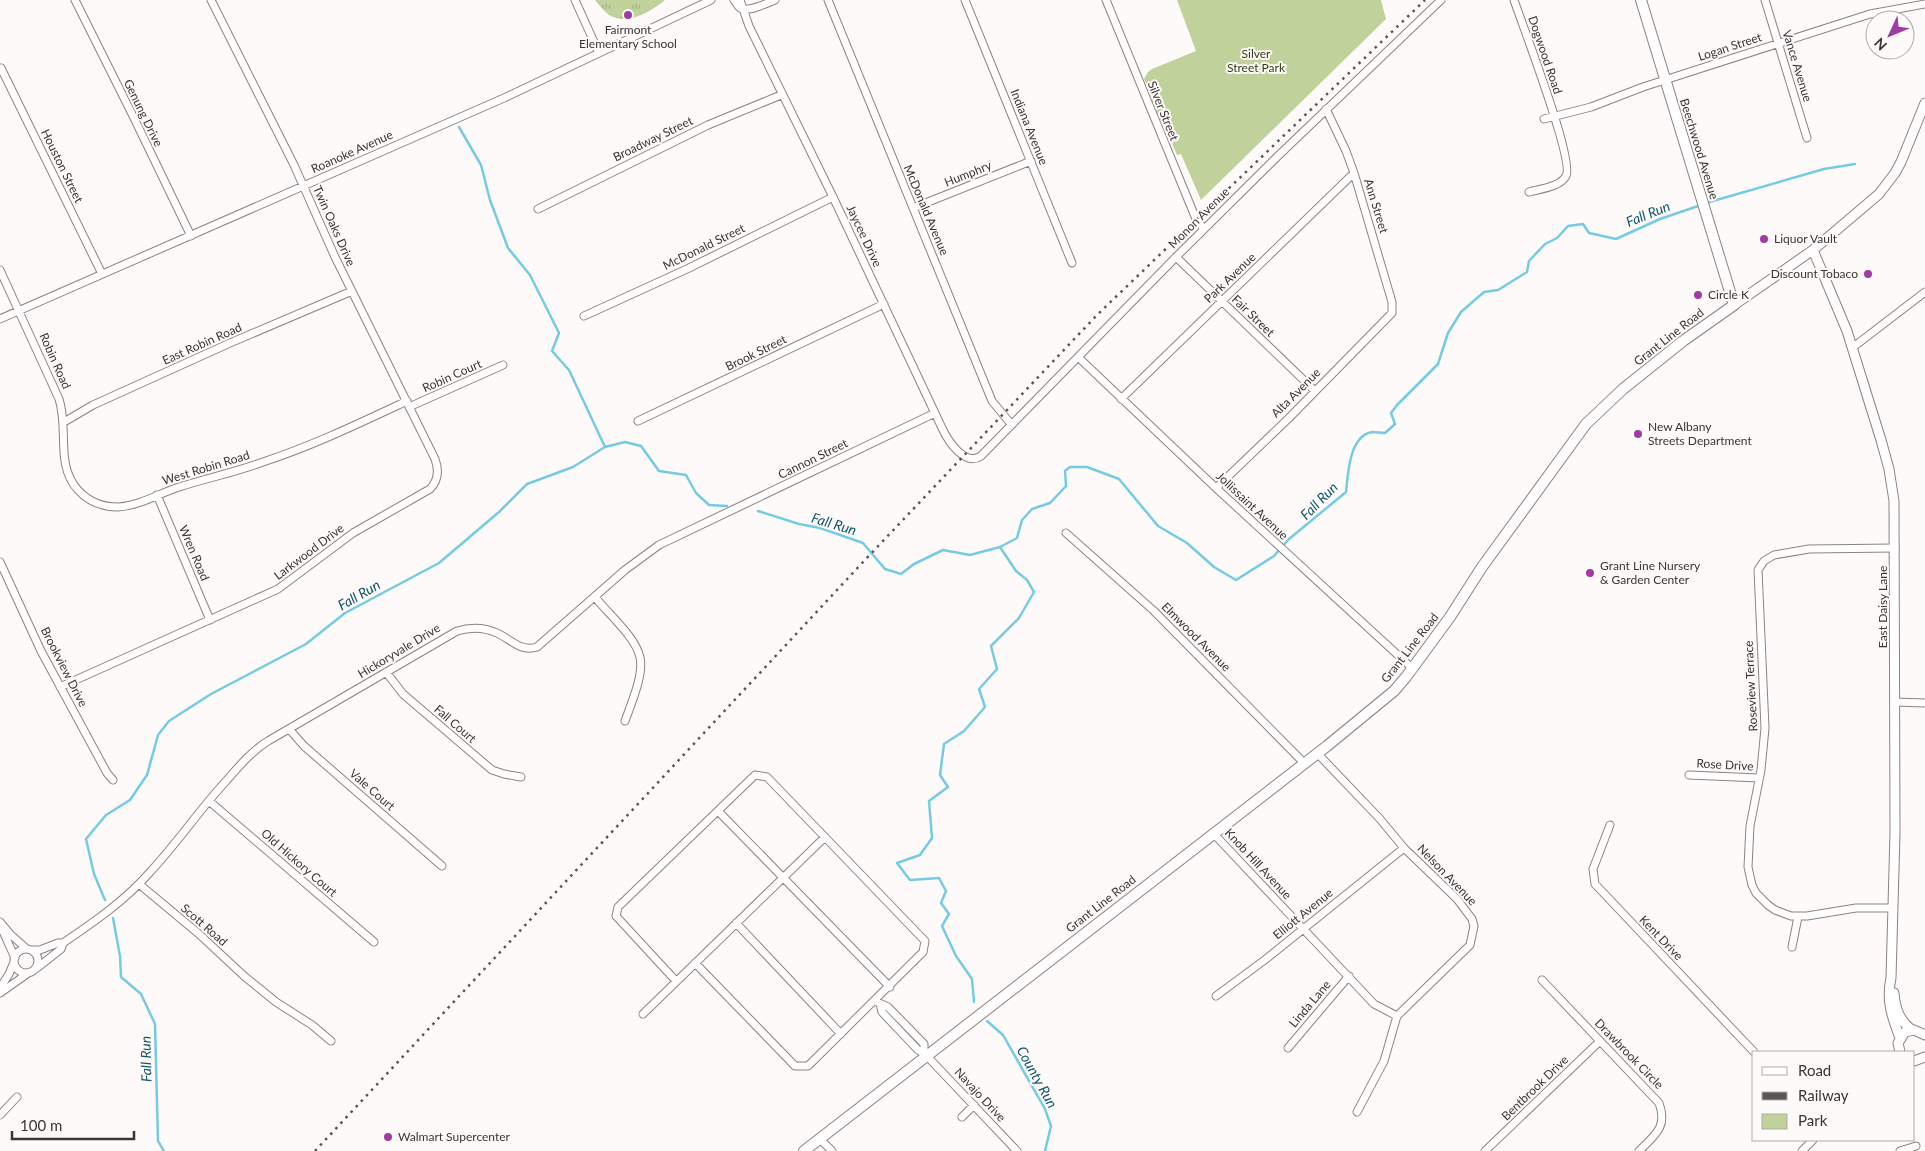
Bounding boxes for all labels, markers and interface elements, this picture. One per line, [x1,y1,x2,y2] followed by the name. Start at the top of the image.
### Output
[622,9,634,21] marker: Fairmont Elementary School
[1865,10,1915,60] north arrow
[1525,14,1566,96] street label: Dogwood Road
[579,22,677,51] place label: Fairmont Elementary School
[1779,28,1816,104] street label: Vance Avenue
[1696,29,1764,64] street label: Logan Street
[1870,35,1890,54] text: N
[1227,46,1286,75] park label: Silver Street Park
[121,77,166,149] street label: Genung Drive
[1145,79,1183,144] street label: Silver Street
[1007,87,1052,167] street label: Indiana Avenue
[1677,97,1722,201] street label: Beechwood Avenue
[610,112,696,164] street label: Broadway Street
[38,126,87,206] street label: Houston Street
[309,127,395,176] street label: Roanoke Avenue
[942,157,994,190] street label: Humphry
[901,162,952,257] street label: McDonald Avenue
[1361,177,1392,236] street label: Ann Street
[310,183,359,268] street label: Twin Oaks Drive
[1165,184,1232,251] street label: Monon Avenue
[1623,197,1672,230] water label: Fall Run
[844,202,885,269] street label: Jaycee Drive
[660,220,748,273] street label: McDonald Street
[1774,231,1838,246] place label: Liquor Vault
[1758,233,1770,245] marker: Liquor Vault
[1201,249,1259,306] street label: Park Avenue
[1771,266,1858,281] place label: Discount Tobaco
[1862,268,1874,280] marker: Discount Tobaco
[1708,287,1749,302] place label: Circle K
[1692,289,1704,301] marker: Circle K
[1229,292,1278,340] street label: Fair Street
[1631,305,1707,369] street label: Grant Line Road
[160,319,244,368] street label: East Robin Road
[36,330,74,391] street label: Robin Road
[723,331,789,374] street label: Brook Street
[420,356,484,395] street label: Robin Court
[1268,365,1323,420] street label: Alta Avenue
[1648,419,1752,448] place label: New Albany Streets Department
[1632,428,1644,440] marker: New Albany Streets Department
[776,435,851,482] street label: Cannon Street
[160,447,251,488] street label: West Robin Road
[1213,469,1291,543] street label: Jollissaint Avenue
[1296,478,1341,523] water label: Fall Run
[810,509,859,538] water label: Fall Run
[271,520,347,583] street label: Larkwood Drive
[176,523,213,583] street label: Wren Road
[1600,558,1701,587] place label: Grant Line Nursery & Garden Center
[1875,566,1890,648] street label: East Daisy Lane
[1584,567,1596,579] marker: Grant Line Nursery & Garden Center
[335,576,383,613] water label: Fall Run
[1159,599,1234,674] street label: Elmwood Avenue
[1378,610,1442,686] street label: Grant Line Road
[355,620,443,681] street label: Hickoryvale Drive
[38,624,91,709] street label: Brookview Drive
[1741,640,1760,732] street label: Roseview Terrace
[431,701,480,746] street label: Fall Court
[1696,756,1754,773] street label: Rose Drive
[346,766,399,814] street label: Vale Court
[1222,825,1295,902] street label: Knob Hill Avenue
[258,826,341,900] street label: Old Hickory Court
[1414,841,1480,908] street label: Nelson Avenue
[1063,872,1139,936] street label: Grant Line Road
[1270,885,1336,942] street label: Elliott Avenue
[178,900,231,949] street label: Scott Road
[1636,912,1686,963] street label: Kent Drive
[1286,977,1334,1030] street label: Linda Lane
[1592,1015,1667,1092] street label: Drawbrook Circle
[137,1036,154,1082] water label: Fall Run
[1014,1043,1061,1111] water label: County Run
[1752,1051,1915,1141] legend
[1498,1052,1571,1123] street label: Bentbrook Drive
[1798,1061,1831,1079] text: Road
[952,1065,1009,1125] street label: Navajo Drive
[1798,1086,1849,1104] text: Railway
[12,1108,135,1140] scale bar
[1798,1111,1828,1129] text: Park
[20,1116,62,1134] text: 100 m
[398,1129,511,1144] place label: Walmart Supercenter
[382,1131,394,1143] marker: Walmart Supercenter

